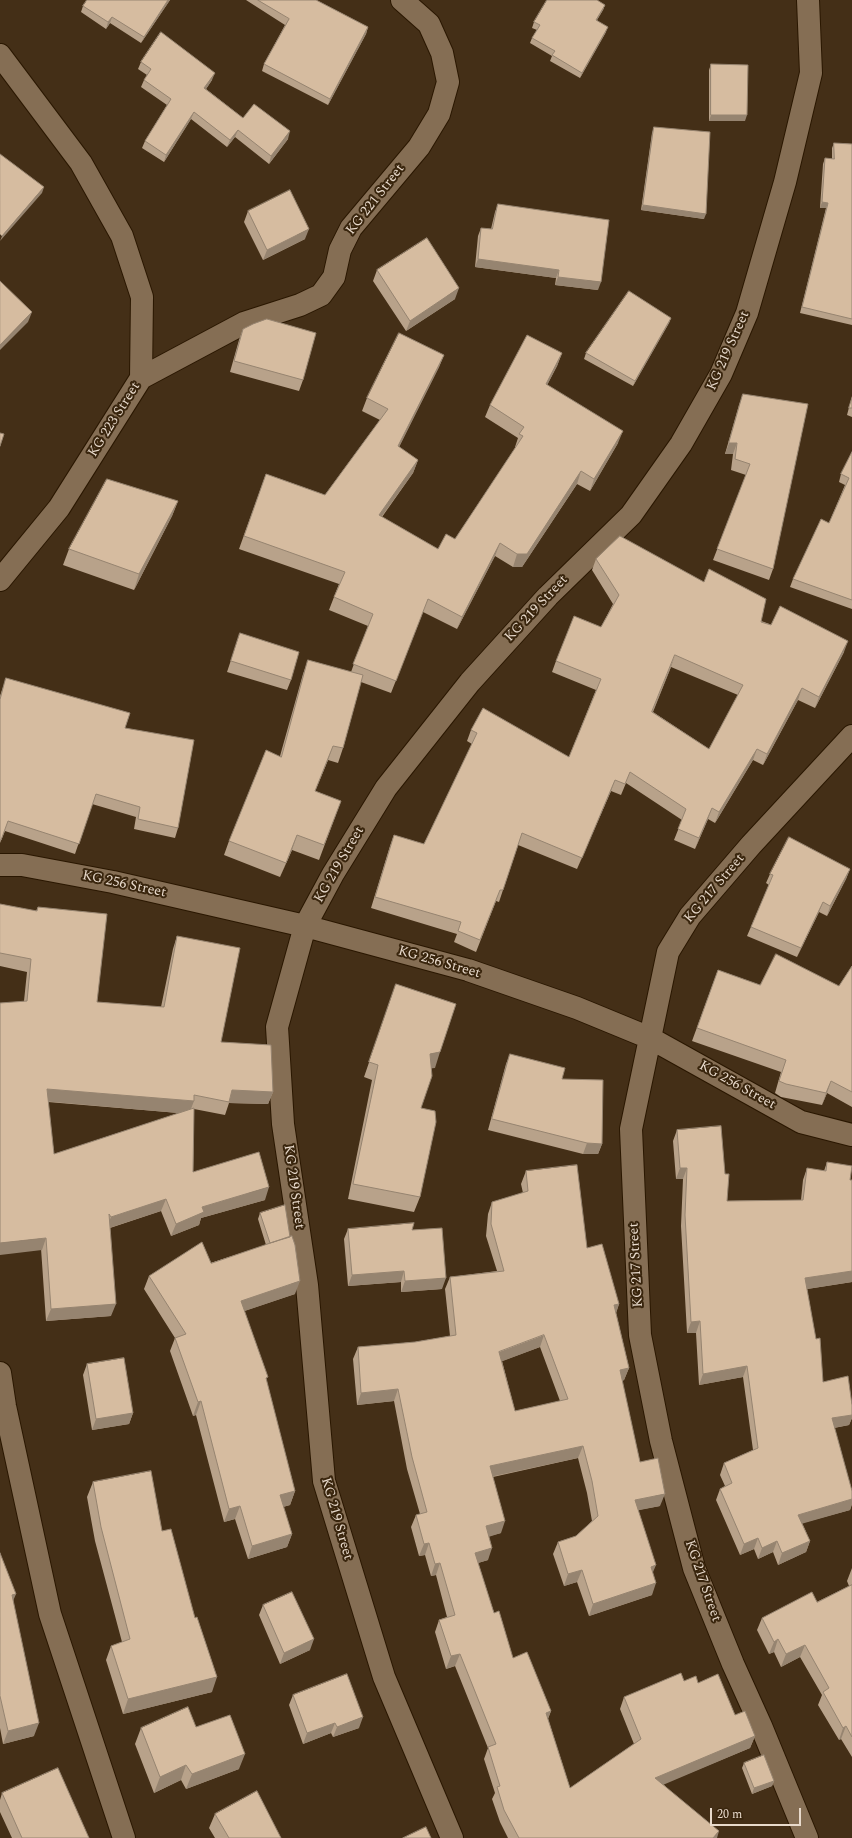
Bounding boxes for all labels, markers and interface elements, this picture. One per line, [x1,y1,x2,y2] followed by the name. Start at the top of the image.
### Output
[343,161,409,239] street label: KG 221 Street
[704,309,754,393] street label: KG 219 Street
[85,380,145,460] street label: KG 223 Street
[502,572,572,646] street label: KG 219 Street
[311,824,369,906] street label: KG 219 Street
[681,851,749,927] street label: KG 217 Street
[81,868,167,902] street label: KG 256 Street
[396,943,482,983] street label: KG 256 Street
[696,1058,778,1114] street label: KG 256 Street
[279,1144,307,1230] street label: KG 219 Street
[626,1222,648,1308] street label: KG 217 Street
[316,1476,356,1562] street label: KG 219 Street
[680,1538,724,1624] street label: KG 217 Street
[712,1800,803,1826] scale bar
[717,1805,742,1824] text: 20 m

